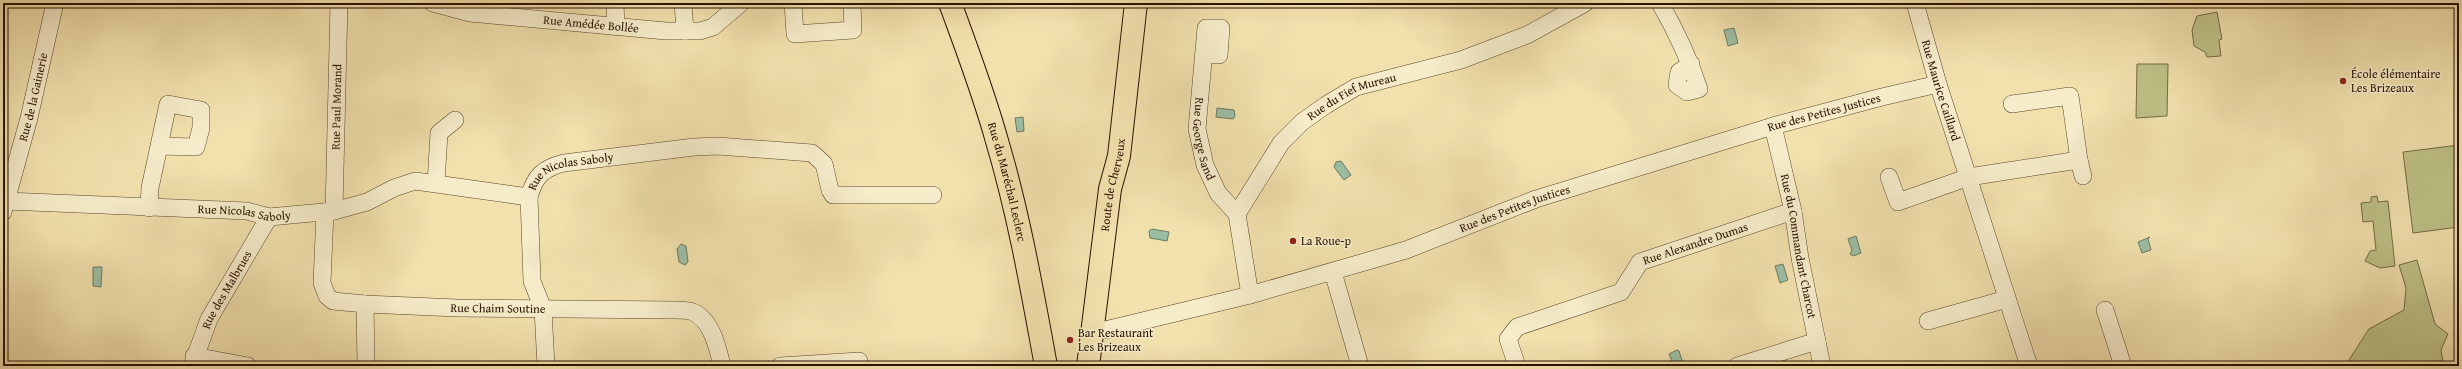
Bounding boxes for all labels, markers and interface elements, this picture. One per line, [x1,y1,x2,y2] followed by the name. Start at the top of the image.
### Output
[543,11,640,37] street label: Rue Amédée Bollée
[1918,38,1965,143] street label: Rue Maurice Caillard
[14,51,52,143] street label: Rue de la Gainerie
[326,63,346,150] street label: Rue Paul Morand
[2351,65,2441,96] place label: École élémentaire Les Brizeaux
[1303,68,1398,124] street label: Rue du Fief Mureau
[2338,76,2348,86] marker: École élémentaire Les Brizeaux
[1765,89,1883,135] street label: Rue des Petites Justices
[1189,97,1220,183] street label: Rue George Sand
[984,120,1031,244] street label: Rue du Maréchal Leclerc
[1096,136,1129,232] street label: Route de Cherveux
[523,148,614,193] street label: Rue Nicolas Saboly
[1777,172,1821,321] street label: Rue du Commandant Charcot
[1457,180,1572,236] street label: Rue des Petites Justices
[197,200,292,225] street label: Rue Nicolas Saboly
[1640,218,1750,269] street label: Rue Alexandre Dumas
[1301,232,1351,249] place label: La Roue-p
[1288,236,1298,246] marker: La Roue-p
[197,247,256,331] street label: Rue des Malbrues
[450,299,546,317] street label: Rue Chaim Soutine
[1078,324,1154,355] place label: Bar Restaurant Les Brizeaux
[1065,335,1075,345] marker: Bar Restaurant Les Brizeaux

